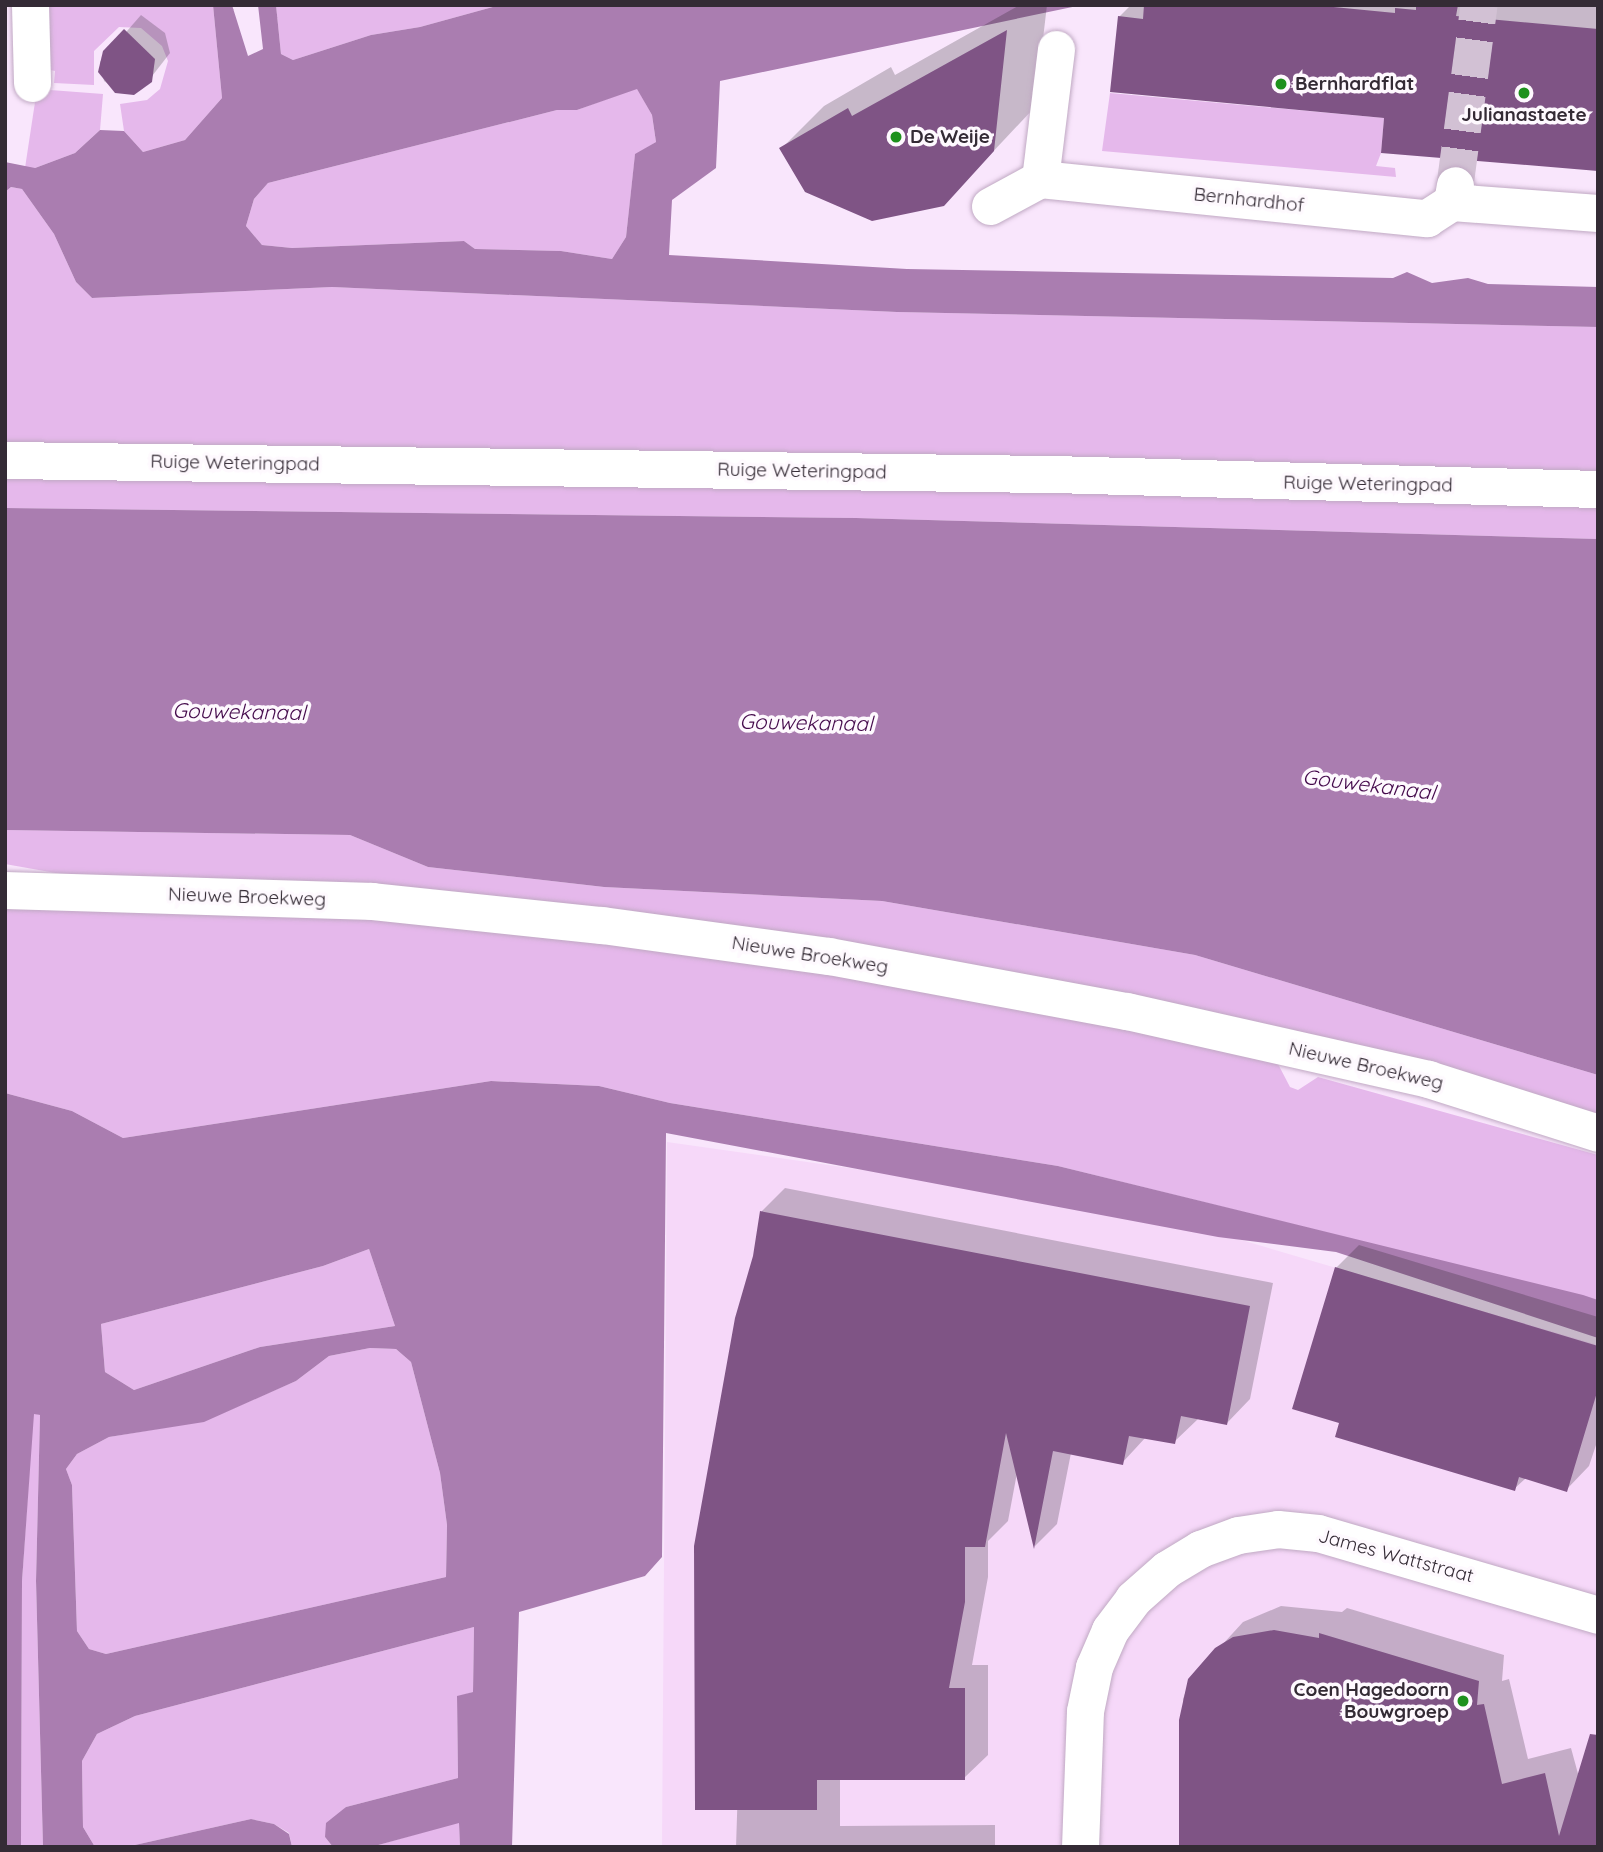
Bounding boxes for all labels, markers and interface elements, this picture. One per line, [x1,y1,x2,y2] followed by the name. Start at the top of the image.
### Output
[1295,73,1414,95] place label: Bernhardflat
[1273,76,1289,92] marker: Bernhardflat
[1516,85,1532,101] marker: Julianastaete
[1461,104,1587,126] place label: Julianastaete
[910,126,990,148] place label: De Weije
[888,129,904,145] marker: De Weije
[1193,183,1305,217] street label: Bernhardhof
[150,450,320,476] street label: Ruige Weteringpad
[717,458,887,484] street label: Ruige Weteringpad
[1283,471,1453,497] street label: Ruige Weteringpad
[172,697,306,725] water label: Gouwekanaal
[739,708,873,736] water label: Gouwekanaal
[1301,763,1437,805] water label: Gouwekanaal
[168,883,326,911] street label: Nieuwe Broekweg
[730,931,890,979] street label: Nieuwe Broekweg
[1286,1037,1446,1095] street label: Nieuwe Broekweg
[1316,1524,1476,1588] street label: James Wattstraat
[1294,1679,1449,1723] place label: Coen Hagedoorn Bouwgroep
[1455,1693,1471,1709] marker: Coen Hagedoorn Bouwgroep

